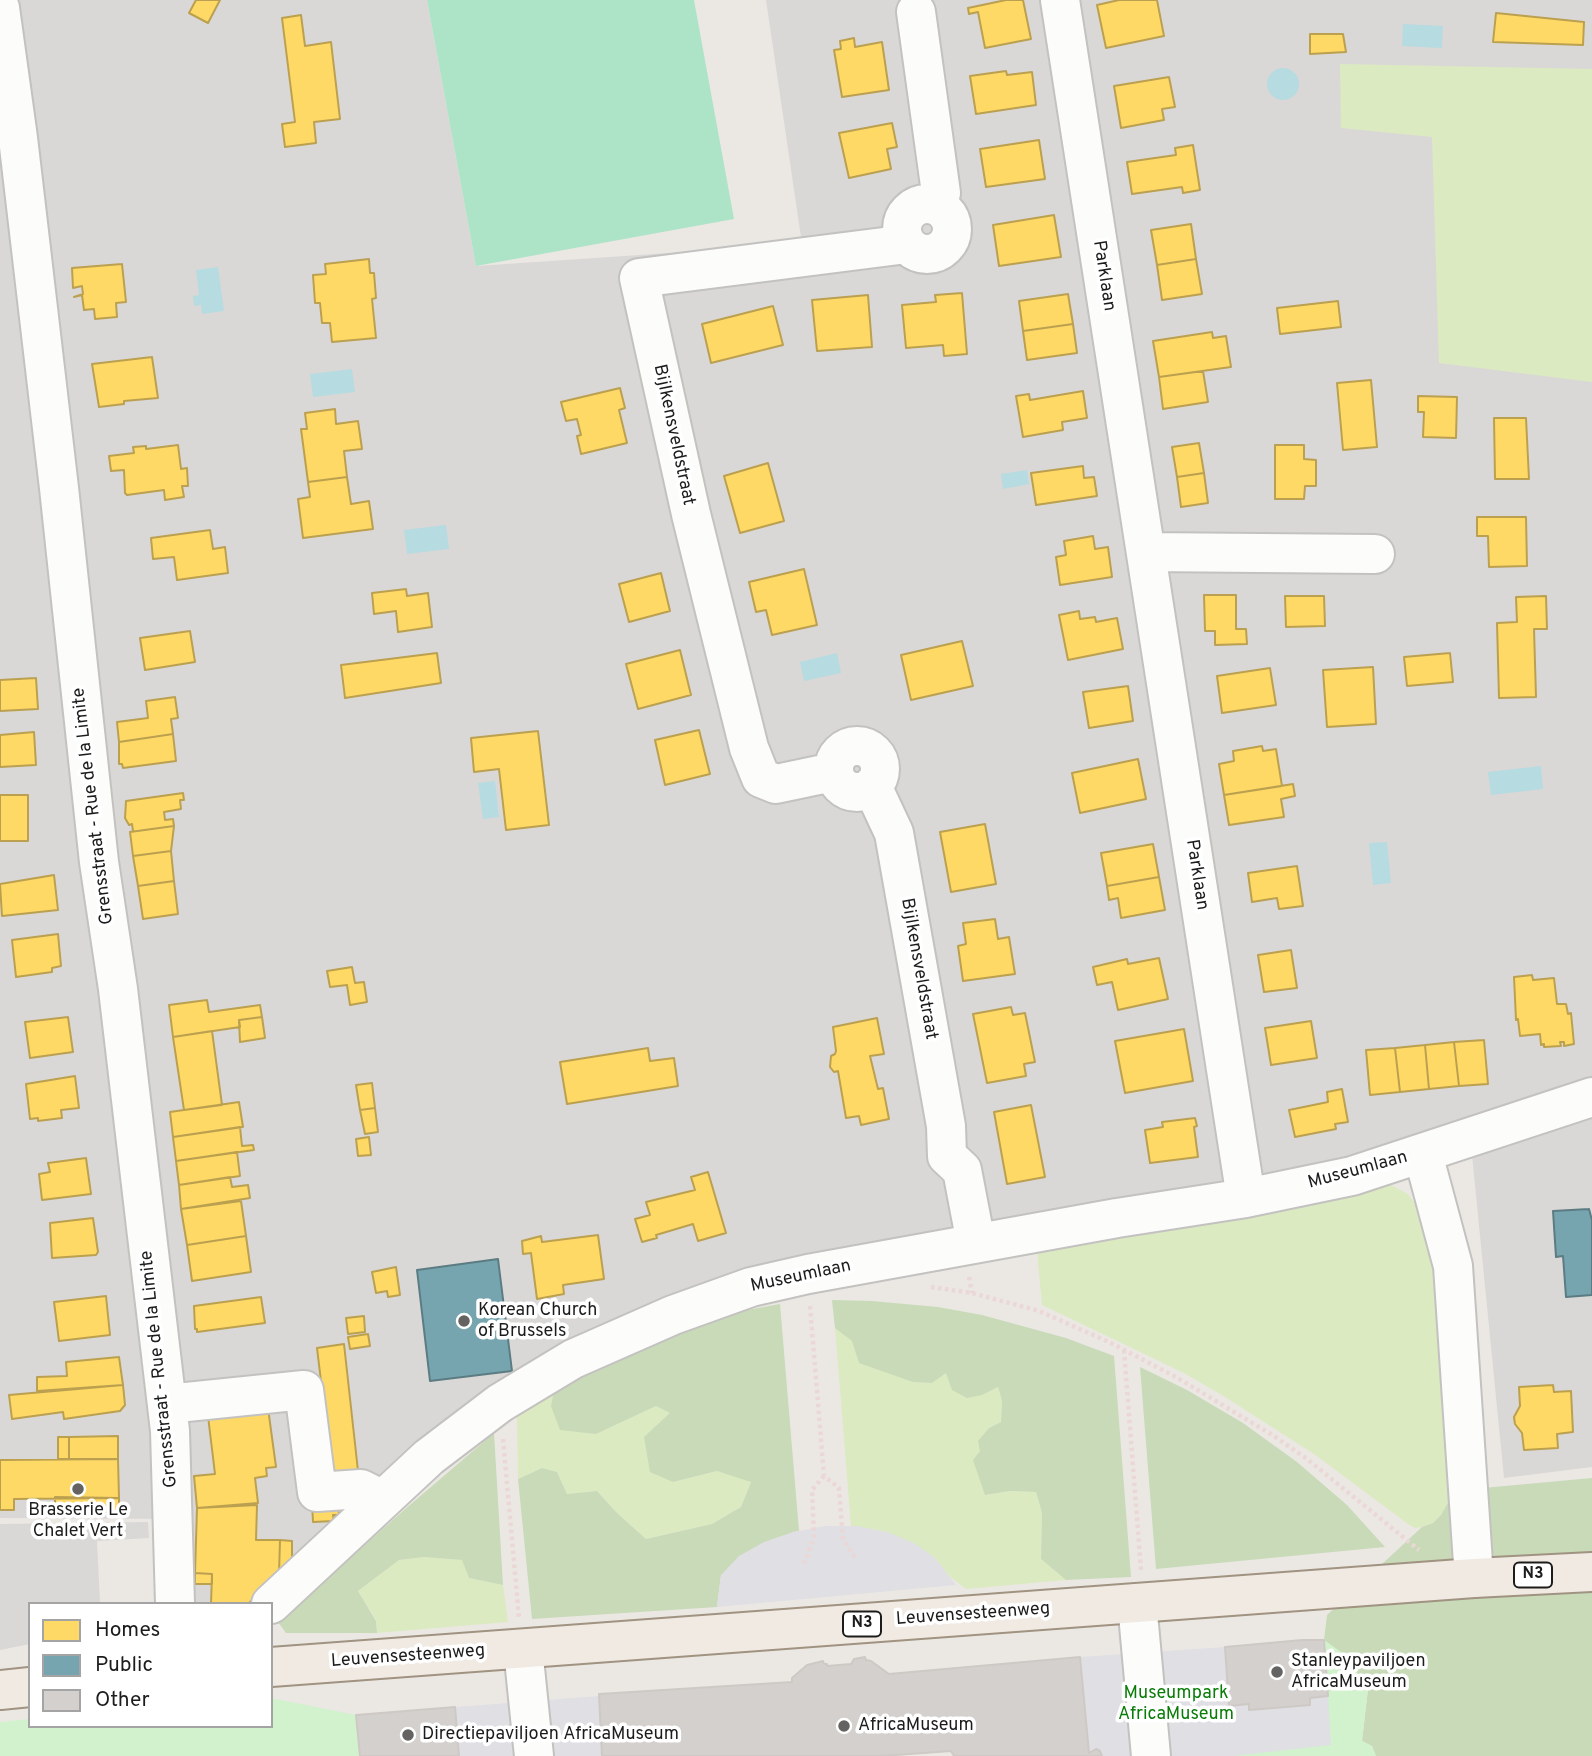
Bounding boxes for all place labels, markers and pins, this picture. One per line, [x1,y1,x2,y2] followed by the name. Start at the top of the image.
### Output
[478,1300,597,1342] place label: Korean Church of Brussels
[456,1313,472,1329] marker: Korean Church of Brussels
[70,1481,86,1497] marker: Brasserie Le Chalet Vert
[28,1500,128,1542] place label: Brasserie Le Chalet Vert
[1291,1651,1426,1694] place label: Stanleypaviljoen AfricaMuseum
[1269,1664,1285,1680] marker: Stanleypaviljoen AfricaMuseum
[858,1715,974,1737] place label: AfricaMuseum
[836,1718,852,1734] marker: AfricaMuseum
[422,1724,679,1746] place label: Directiepaviljoen AfricaMuseum
[400,1727,416,1743] marker: Directiepaviljoen AfricaMuseum

